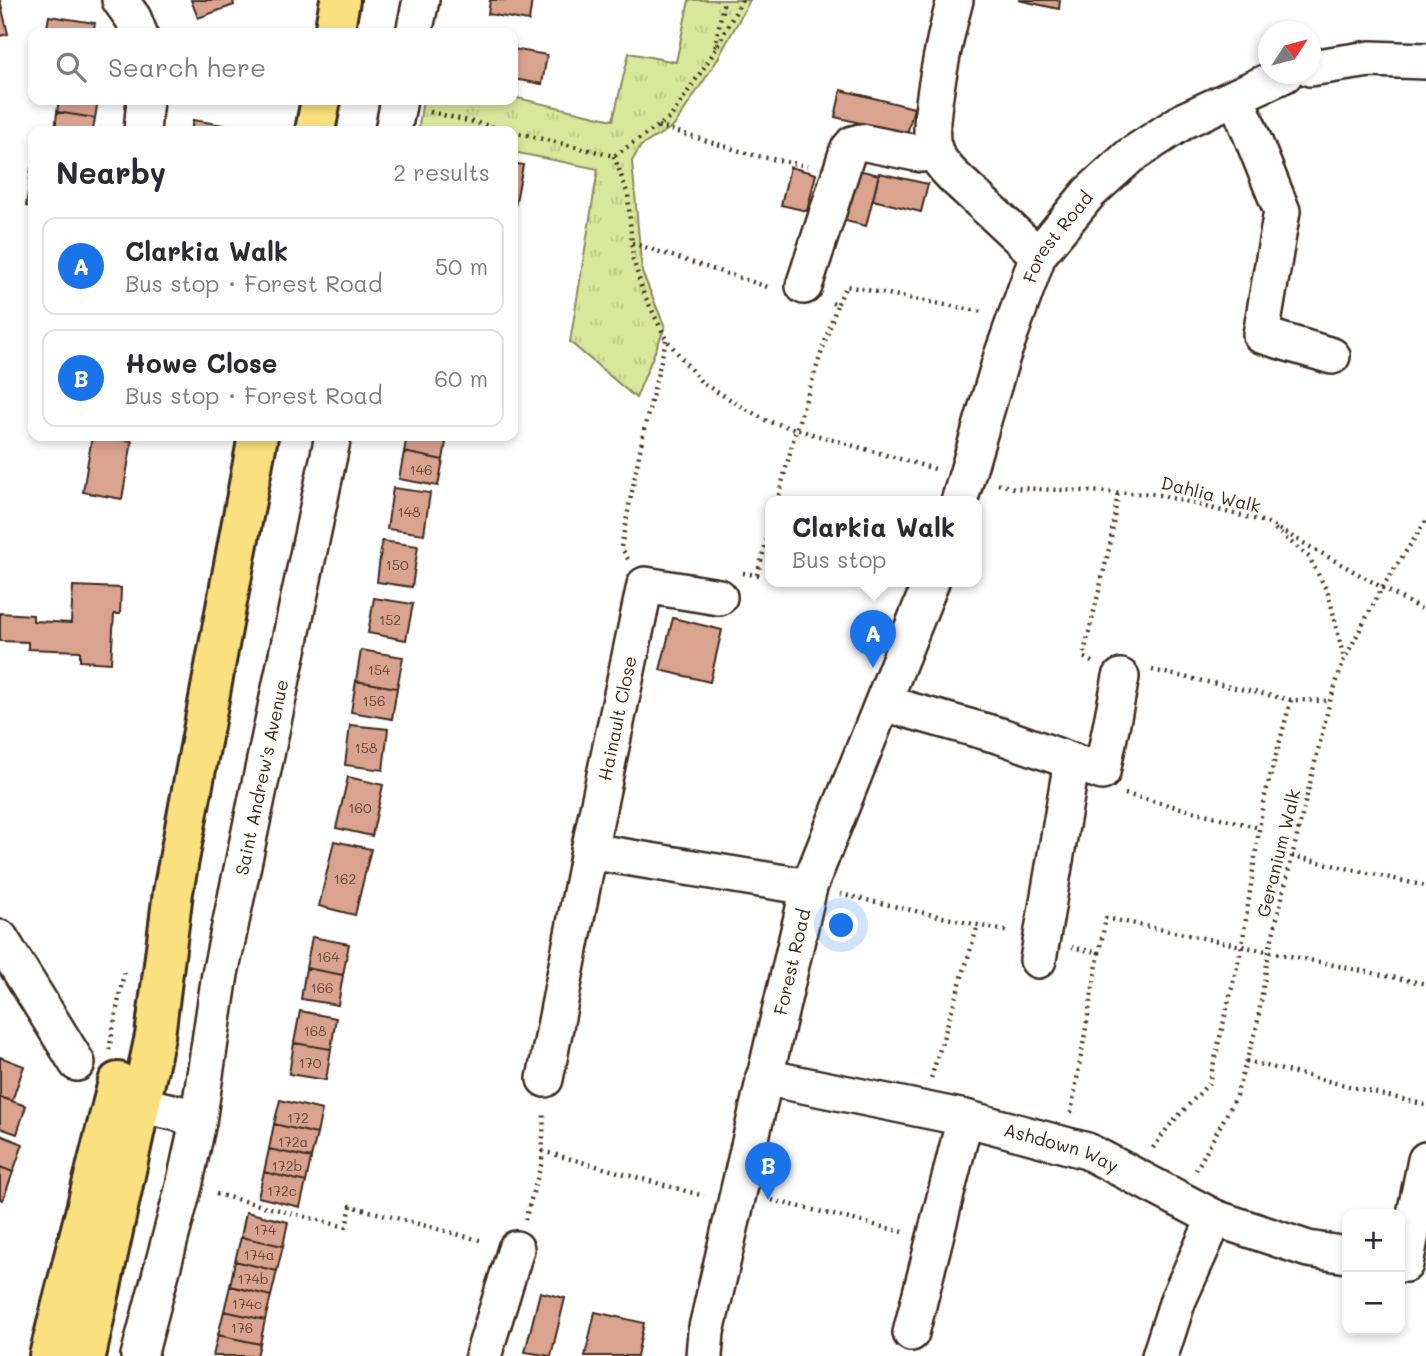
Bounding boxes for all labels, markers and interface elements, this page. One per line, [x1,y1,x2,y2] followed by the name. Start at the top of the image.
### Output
[1258,21,1321,84] north arrow
[28,28,518,105] search box
[52,48,90,86] icon: search
[108,50,266,84] text: Search here
[56,152,166,192] text: Nearby
[393,157,490,187] text: 2 results
[1017,186,1098,286] street label: Forest Road
[125,234,288,268] text: Clarkia Walk
[73,251,89,281] text: A
[435,251,488,281] text: 50 m
[125,268,383,298] text: Bus stop · Forest Road
[125,346,277,380] text: Howe Close
[73,363,89,393] text: B
[434,363,488,393] text: 60 m
[125,380,383,410] text: Bus stop · Forest Road
[410,460,432,479] house number: 146
[1159,470,1263,518] street label: Dahlia Walk
[765,496,982,587] popup
[398,502,420,521] house number: 148
[792,510,955,544] text: Clarkia Walk
[792,544,886,574] text: Bus stop
[385,555,409,574] house number: 150
[379,610,401,629] house number: 152
[850,610,896,668] pin: A
[592,654,642,783] street label: Hainault Close
[368,660,391,679] house number: 154
[229,677,294,877] street label: Saint Andrew's Avenue
[363,691,385,710] house number: 156
[355,738,377,757] house number: 158
[1250,786,1306,920] street label: Geranium Walk
[348,798,372,817] house number: 160
[334,869,356,888] house number: 162
[768,906,816,1017] street label: Forest Road
[824,908,858,942] your location
[317,947,340,966] house number: 164
[310,978,334,997] house number: 166
[303,1021,327,1040] house number: 168
[299,1053,322,1072] house number: 170
[287,1108,309,1127] house number: 172
[1001,1117,1123,1178] street label: Ashdown Way
[278,1132,308,1151] house number: 172a
[745,1142,791,1200] pin: B
[272,1156,302,1175] house number: 172b
[267,1181,297,1200] house number: 172c
[1342,1209,1405,1335] map controls
[1342,1209,1405,1272] button: +
[254,1220,277,1239] house number: 174
[244,1245,274,1264] house number: 174a
[237,1269,269,1288] house number: 174b
[1342,1272,1405,1335] button: −
[232,1294,262,1313] house number: 174c
[231,1318,253,1337] house number: 176

